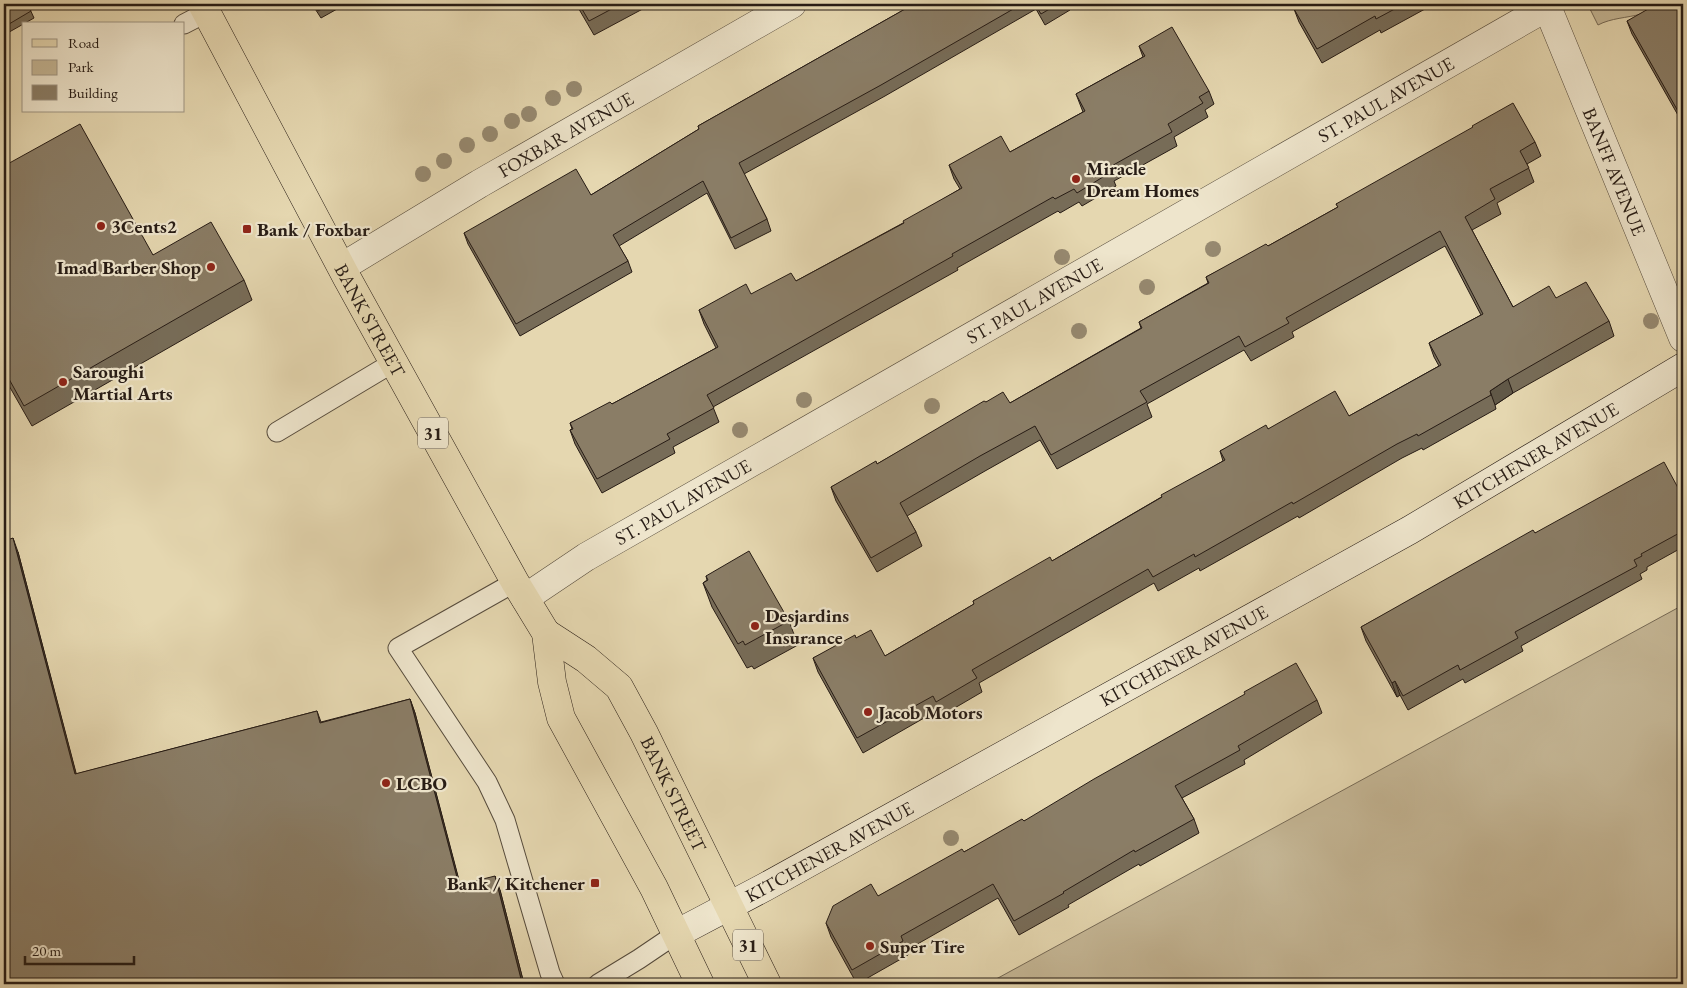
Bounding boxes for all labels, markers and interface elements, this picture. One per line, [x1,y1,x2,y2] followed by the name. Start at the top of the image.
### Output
[22,22,185,112] legend
[68,33,100,52] text: Road
[1313,50,1459,148] street label: ST. PAUL AVENUE
[68,57,95,76] text: Park
[68,83,118,102] text: Building
[493,85,638,183] street label: FOXBAR AVENUE
[1577,104,1652,240] street label: BANFF AVENUE
[1086,156,1199,203] place label: Miracle Dream Homes
[1070,173,1082,185] marker: Miracle Dream Homes
[111,214,177,239] place label: 3Cents2
[257,217,370,242] place label: Bank / Foxbar
[95,220,107,232] marker: 3Cents2
[241,223,253,235] marker: Bank / Foxbar
[962,251,1107,349] street label: ST. PAUL AVENUE
[57,255,202,280] place label: Imad Barber Shop
[329,259,412,381] street label: BANK STREET
[205,261,217,273] marker: Imad Barber Shop
[73,359,173,406] place label: Saroughi Martial Arts
[57,376,69,388] marker: Saroughi Martial Arts
[1448,396,1623,514] street label: KITCHENER AVENUE
[418,418,448,448] road number: 31
[610,453,756,550] street label: ST. PAUL AVENUE
[1095,599,1272,712] street label: KITCHENER AVENUE
[765,603,849,650] place label: Desjardins Insurance
[749,620,761,632] marker: Desjardins Insurance
[876,700,983,725] place label: Jacob Motors
[862,706,874,718] marker: Jacob Motors
[635,732,713,856] street label: BANK STREET
[396,771,447,796] place label: LCBO
[380,777,392,789] marker: LCBO
[741,795,918,908] street label: KITCHENER AVENUE
[447,871,585,896] place label: Bank / Kitchener
[589,877,601,889] marker: Bank / Kitchener
[733,930,763,960] road number: 31
[25,933,134,965] scale bar
[880,934,965,959] place label: Super Tire
[864,940,876,952] marker: Super Tire
[32,941,61,960] text: 20 m

